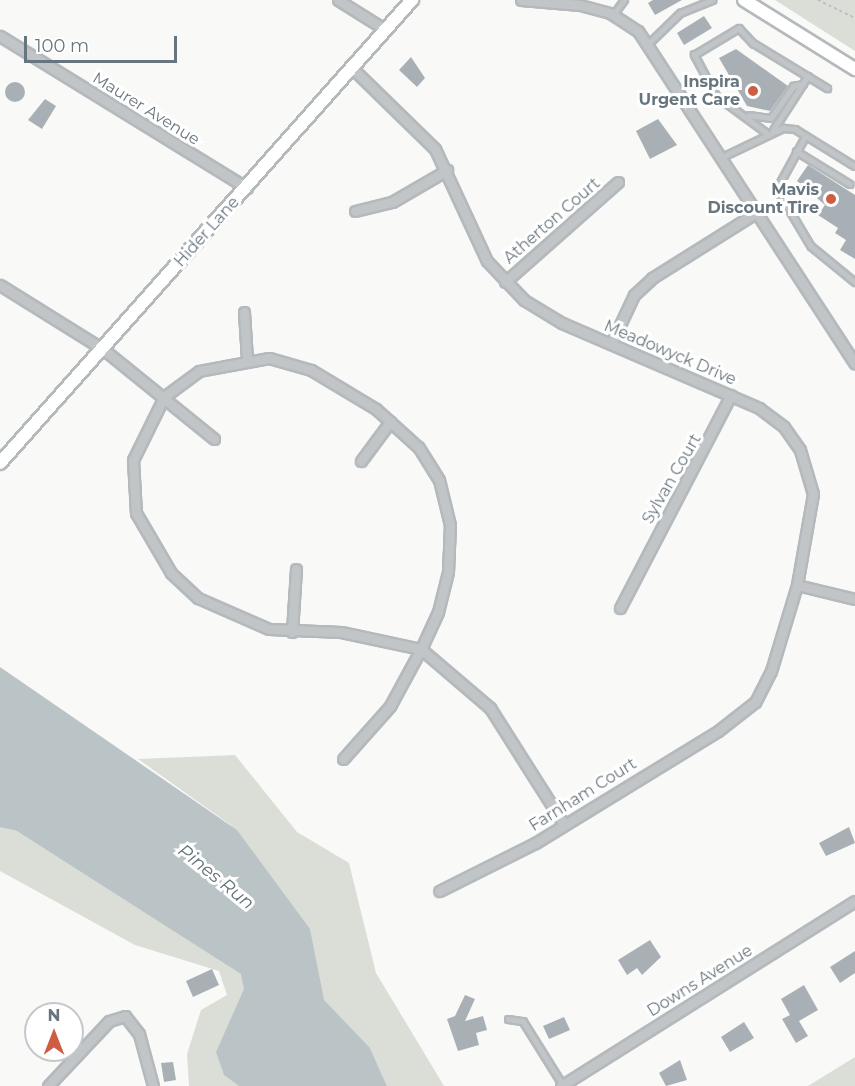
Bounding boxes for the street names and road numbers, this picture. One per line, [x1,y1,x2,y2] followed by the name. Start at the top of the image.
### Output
[89,68,203,150] street label: Maurer Avenue
[500,174,604,268] street label: Atherton Court
[170,193,244,271] street label: Hider Lane
[601,316,739,390] street label: Meadowyck Drive
[639,431,705,527] street label: Sylvan Court
[526,754,640,836] street label: Farnham Court
[644,941,756,1021] street label: Downs Avenue

